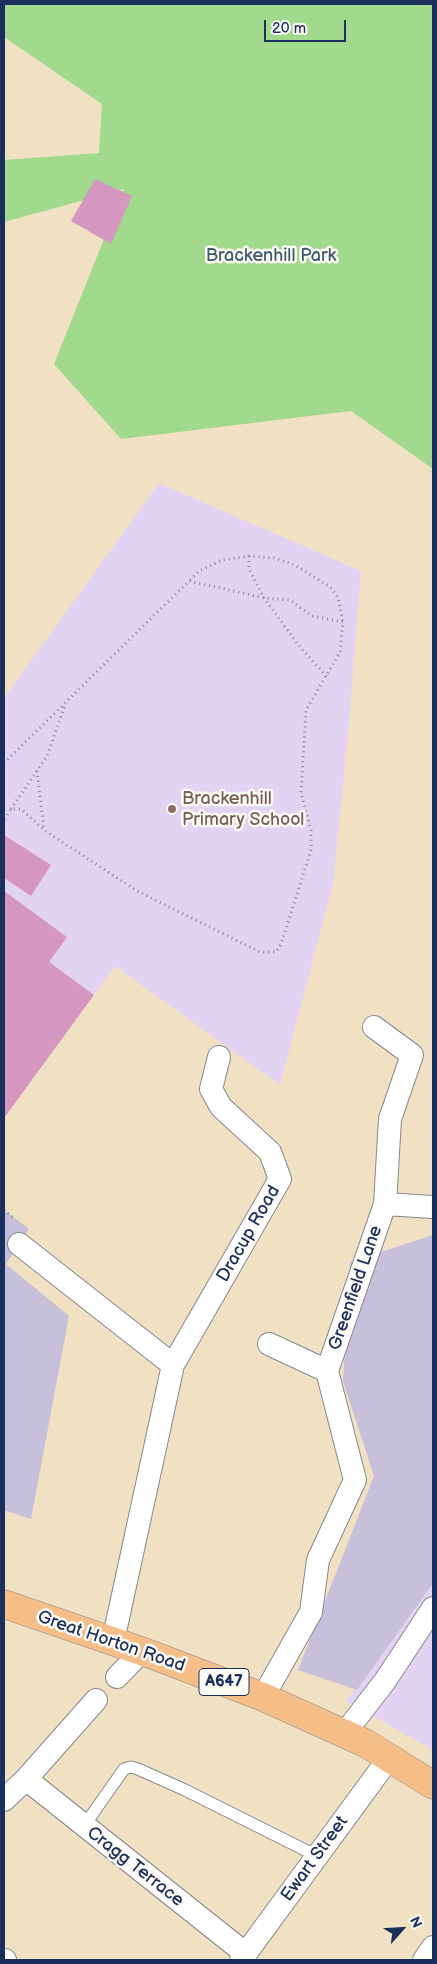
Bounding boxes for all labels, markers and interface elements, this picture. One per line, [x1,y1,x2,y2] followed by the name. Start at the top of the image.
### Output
[267,10,350,42] scale bar
[272,19,306,38] text: 20 m
[206,245,336,267] park label: Brackenhill Park
[182,788,304,831] place label: Brackenhill Primary School
[166,803,178,815] marker: Brackenhill Primary School
[213,1182,285,1286] street label: Dracup Road
[325,1223,387,1353] street label: Greenfield Lane
[34,1607,188,1677] street label: Great Horton Road
[199,1668,249,1695] road number: A647
[277,1812,353,1906] street label: Ewart Street
[82,1822,188,1912] street label: Cragg Terrace
[377,1904,427,1954] north arrow
[406,1914,426,1931] text: N

